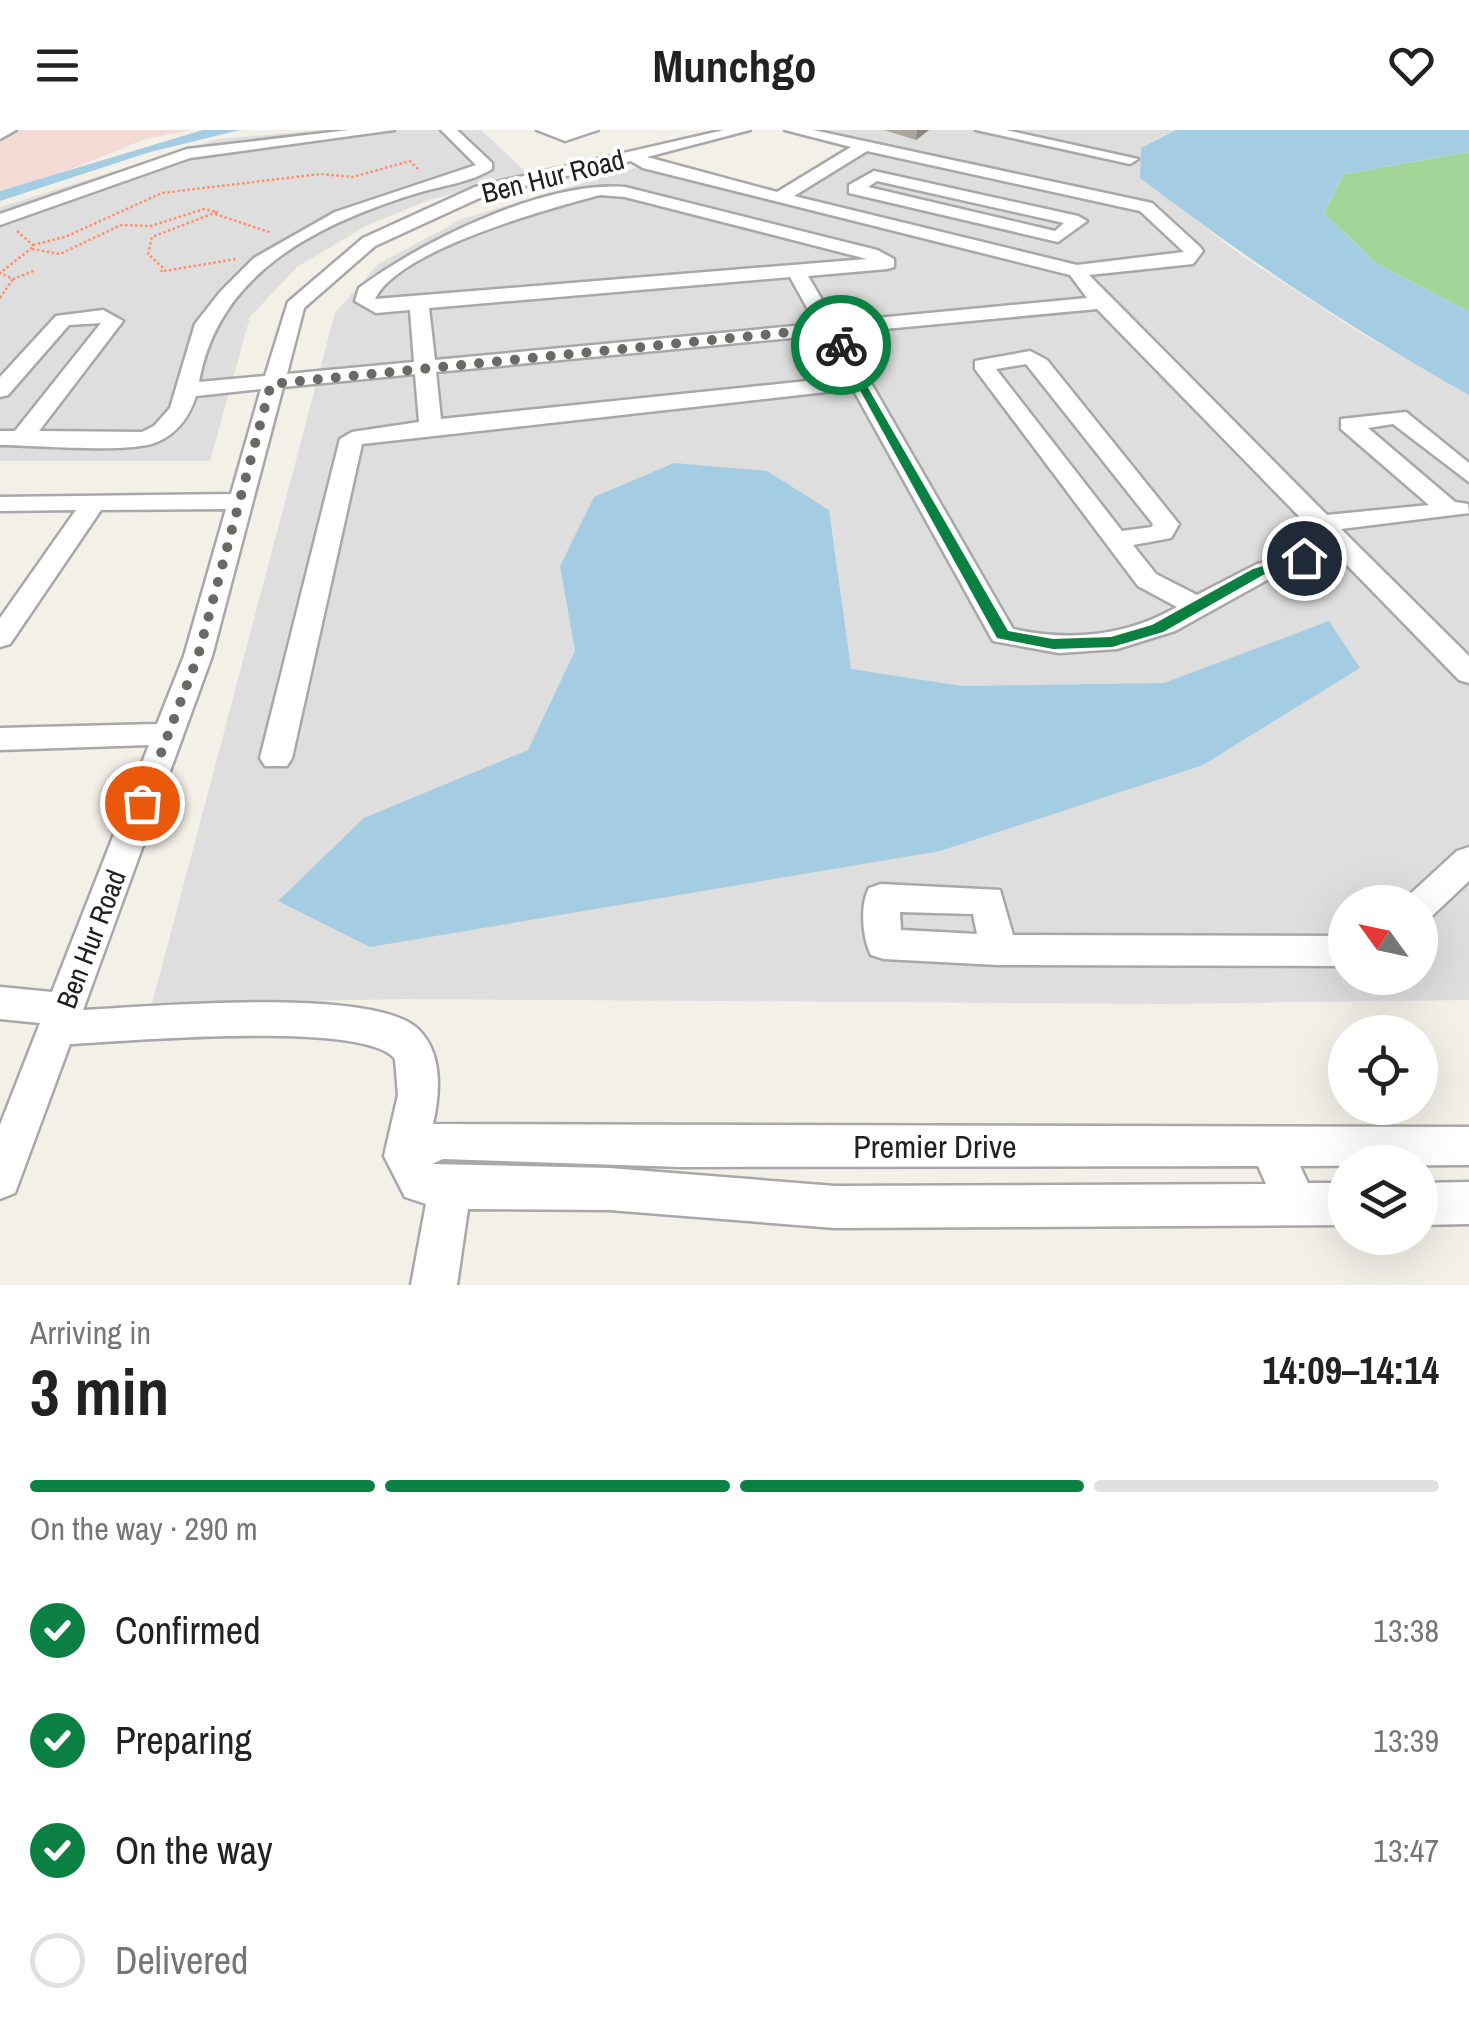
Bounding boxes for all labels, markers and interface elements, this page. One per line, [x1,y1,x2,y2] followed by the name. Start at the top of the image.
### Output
[653,35,816,96] text: Munchgo
[30,38,85,93] icon: menu
[1384,38,1439,93] icon: heart
[478,140,628,212] street label: Ben Hur Road
[791,295,891,395] courier
[814,318,869,373] icon: bike
[1262,516,1347,601] pin
[1277,531,1332,586] icon: home
[100,761,185,846] pin
[115,776,170,831] icon: bag
[47,864,135,1014] street label: Ben Hur Road
[1328,885,1438,995] north arrow
[1328,885,1438,1255] map controls
[1328,1015,1438,1125] button: locate
[853,1125,1017,1168] street label: Premier Drive
[1328,1145,1438,1255] button: layers
[30,1311,151,1354] text: Arriving in
[1262,1345,1439,1396] text: 14:09–14:14
[30,1348,169,1435] text: 3 min
[30,1507,258,1550] text: On the way · 290 m
[30,1603,85,1658] icon: check
[115,1605,260,1656] text: Confirmed
[1373,1609,1439,1652] text: 13:38
[30,1713,85,1768] icon: check
[115,1715,252,1766] text: Preparing
[1373,1719,1439,1762] text: 13:39
[30,1823,85,1878] icon: check
[115,1825,273,1876] text: On the way
[1373,1829,1439,1872] text: 13:47
[115,1935,248,1986] text: Delivered

